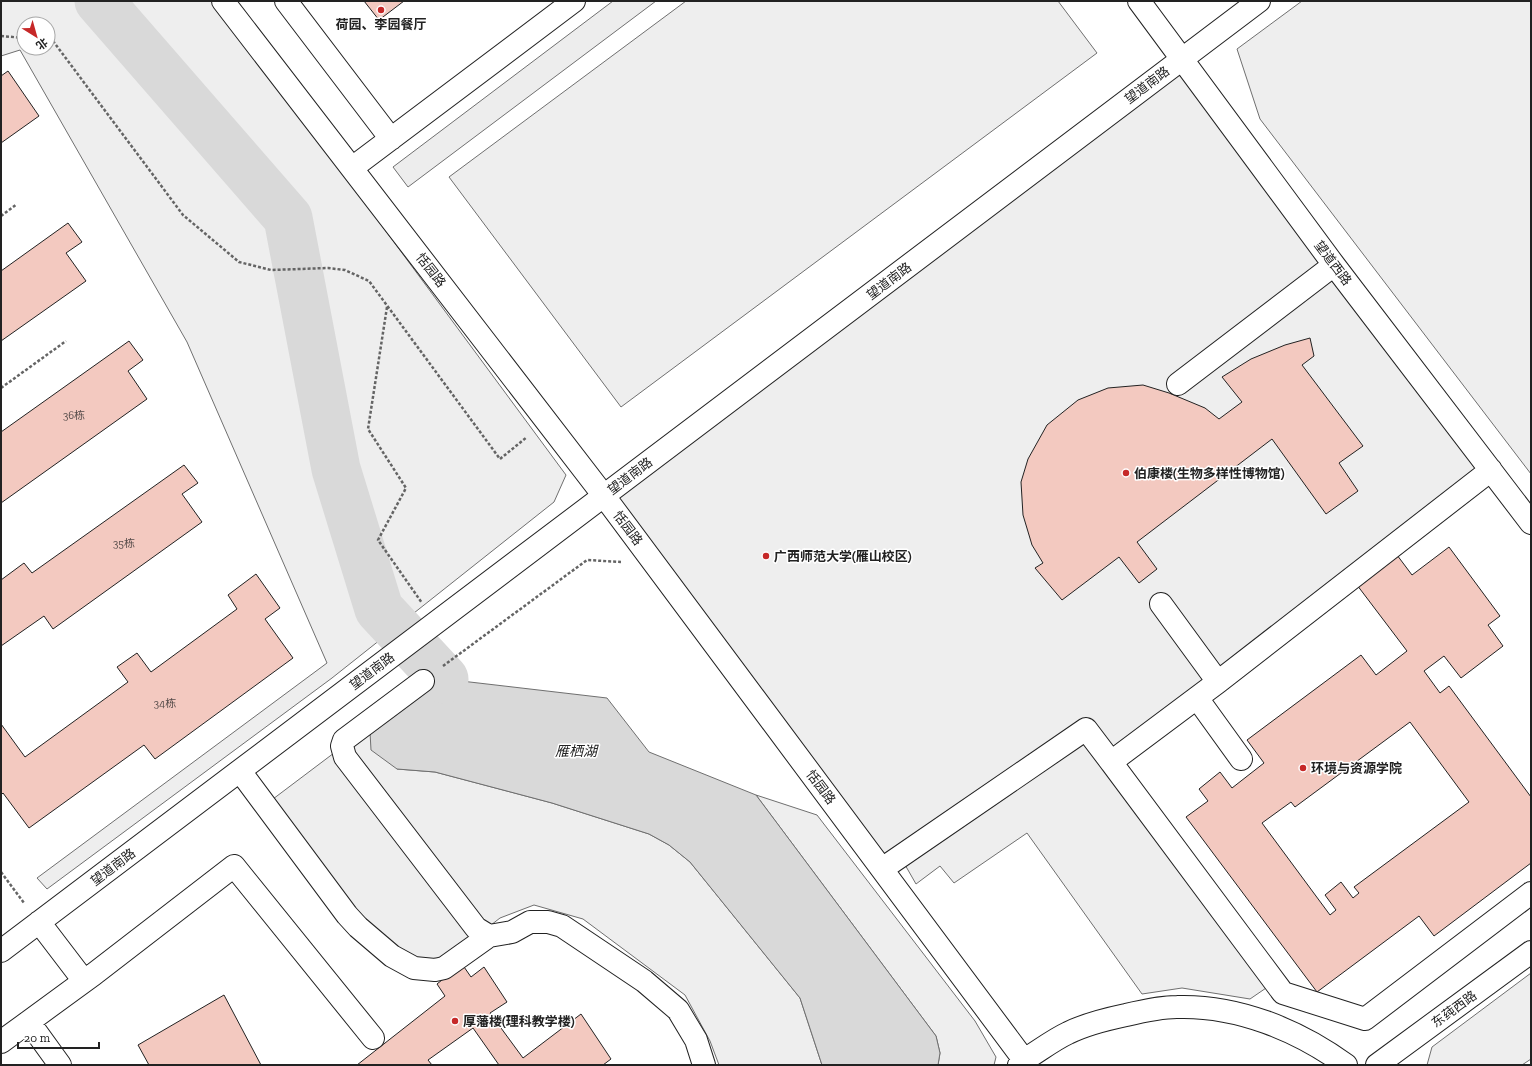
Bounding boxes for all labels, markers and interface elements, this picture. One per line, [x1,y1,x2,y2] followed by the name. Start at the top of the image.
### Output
[376,5,386,15] marker: 荷园、李园餐厅
[16,16,56,56] north arrow
[335,17,427,32] place label: 荷园、李园餐厅
[33,35,50,52] text: 北
[1122,63,1172,107] street label: 望道南路
[1311,238,1355,288] street label: 望道西路
[413,250,449,290] street label: 恬园路
[864,259,914,303] street label: 望道南路
[63,409,85,422] house number: 36栋
[605,454,655,498] street label: 望道南路
[1134,466,1285,481] place label: 伯康楼(生物多样性博物馆)
[1121,468,1131,478] marker: 伯康楼(生物多样性博物馆)
[610,508,646,548] street label: 恬园路
[113,537,135,550] house number: 35栋
[774,549,912,564] place label: 广西师范大学(雁山校区)
[761,551,771,561] marker: 广西师范大学(雁山校区)
[347,649,397,693] street label: 望道南路
[154,697,176,710] house number: 34栋
[555,743,599,760] water label: 雁栖湖
[1311,761,1402,776] place label: 环境与资源学院
[1298,763,1308,773] marker: 环境与资源学院
[803,767,839,807] street label: 恬园路
[88,845,138,889] street label: 望道南路
[1429,988,1479,1030] street label: 东莼西路
[463,1014,575,1029] place label: 厚藩楼(理科教学楼)
[450,1016,460,1026] marker: 厚藩楼(理科教学楼)
[18,1024,99,1050] scale bar
[24,1031,51,1045] text: 20 m

